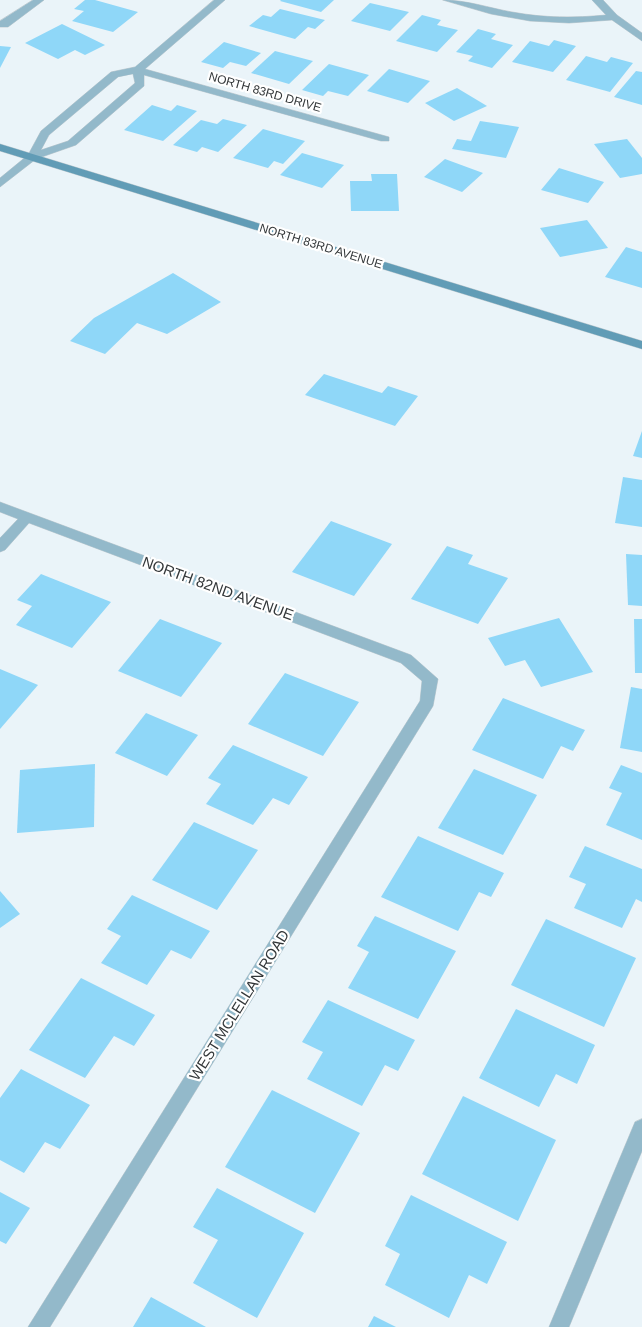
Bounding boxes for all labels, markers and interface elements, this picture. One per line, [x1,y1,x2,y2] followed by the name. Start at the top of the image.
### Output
[207,69,323,115] street label: NORTH 83RD DRIVE
[258,221,384,271] street label: NORTH 83RD AVENUE
[140,553,296,623] street label: NORTH 82ND AVENUE
[186,927,292,1083] street label: WEST MCLELLAN ROAD

